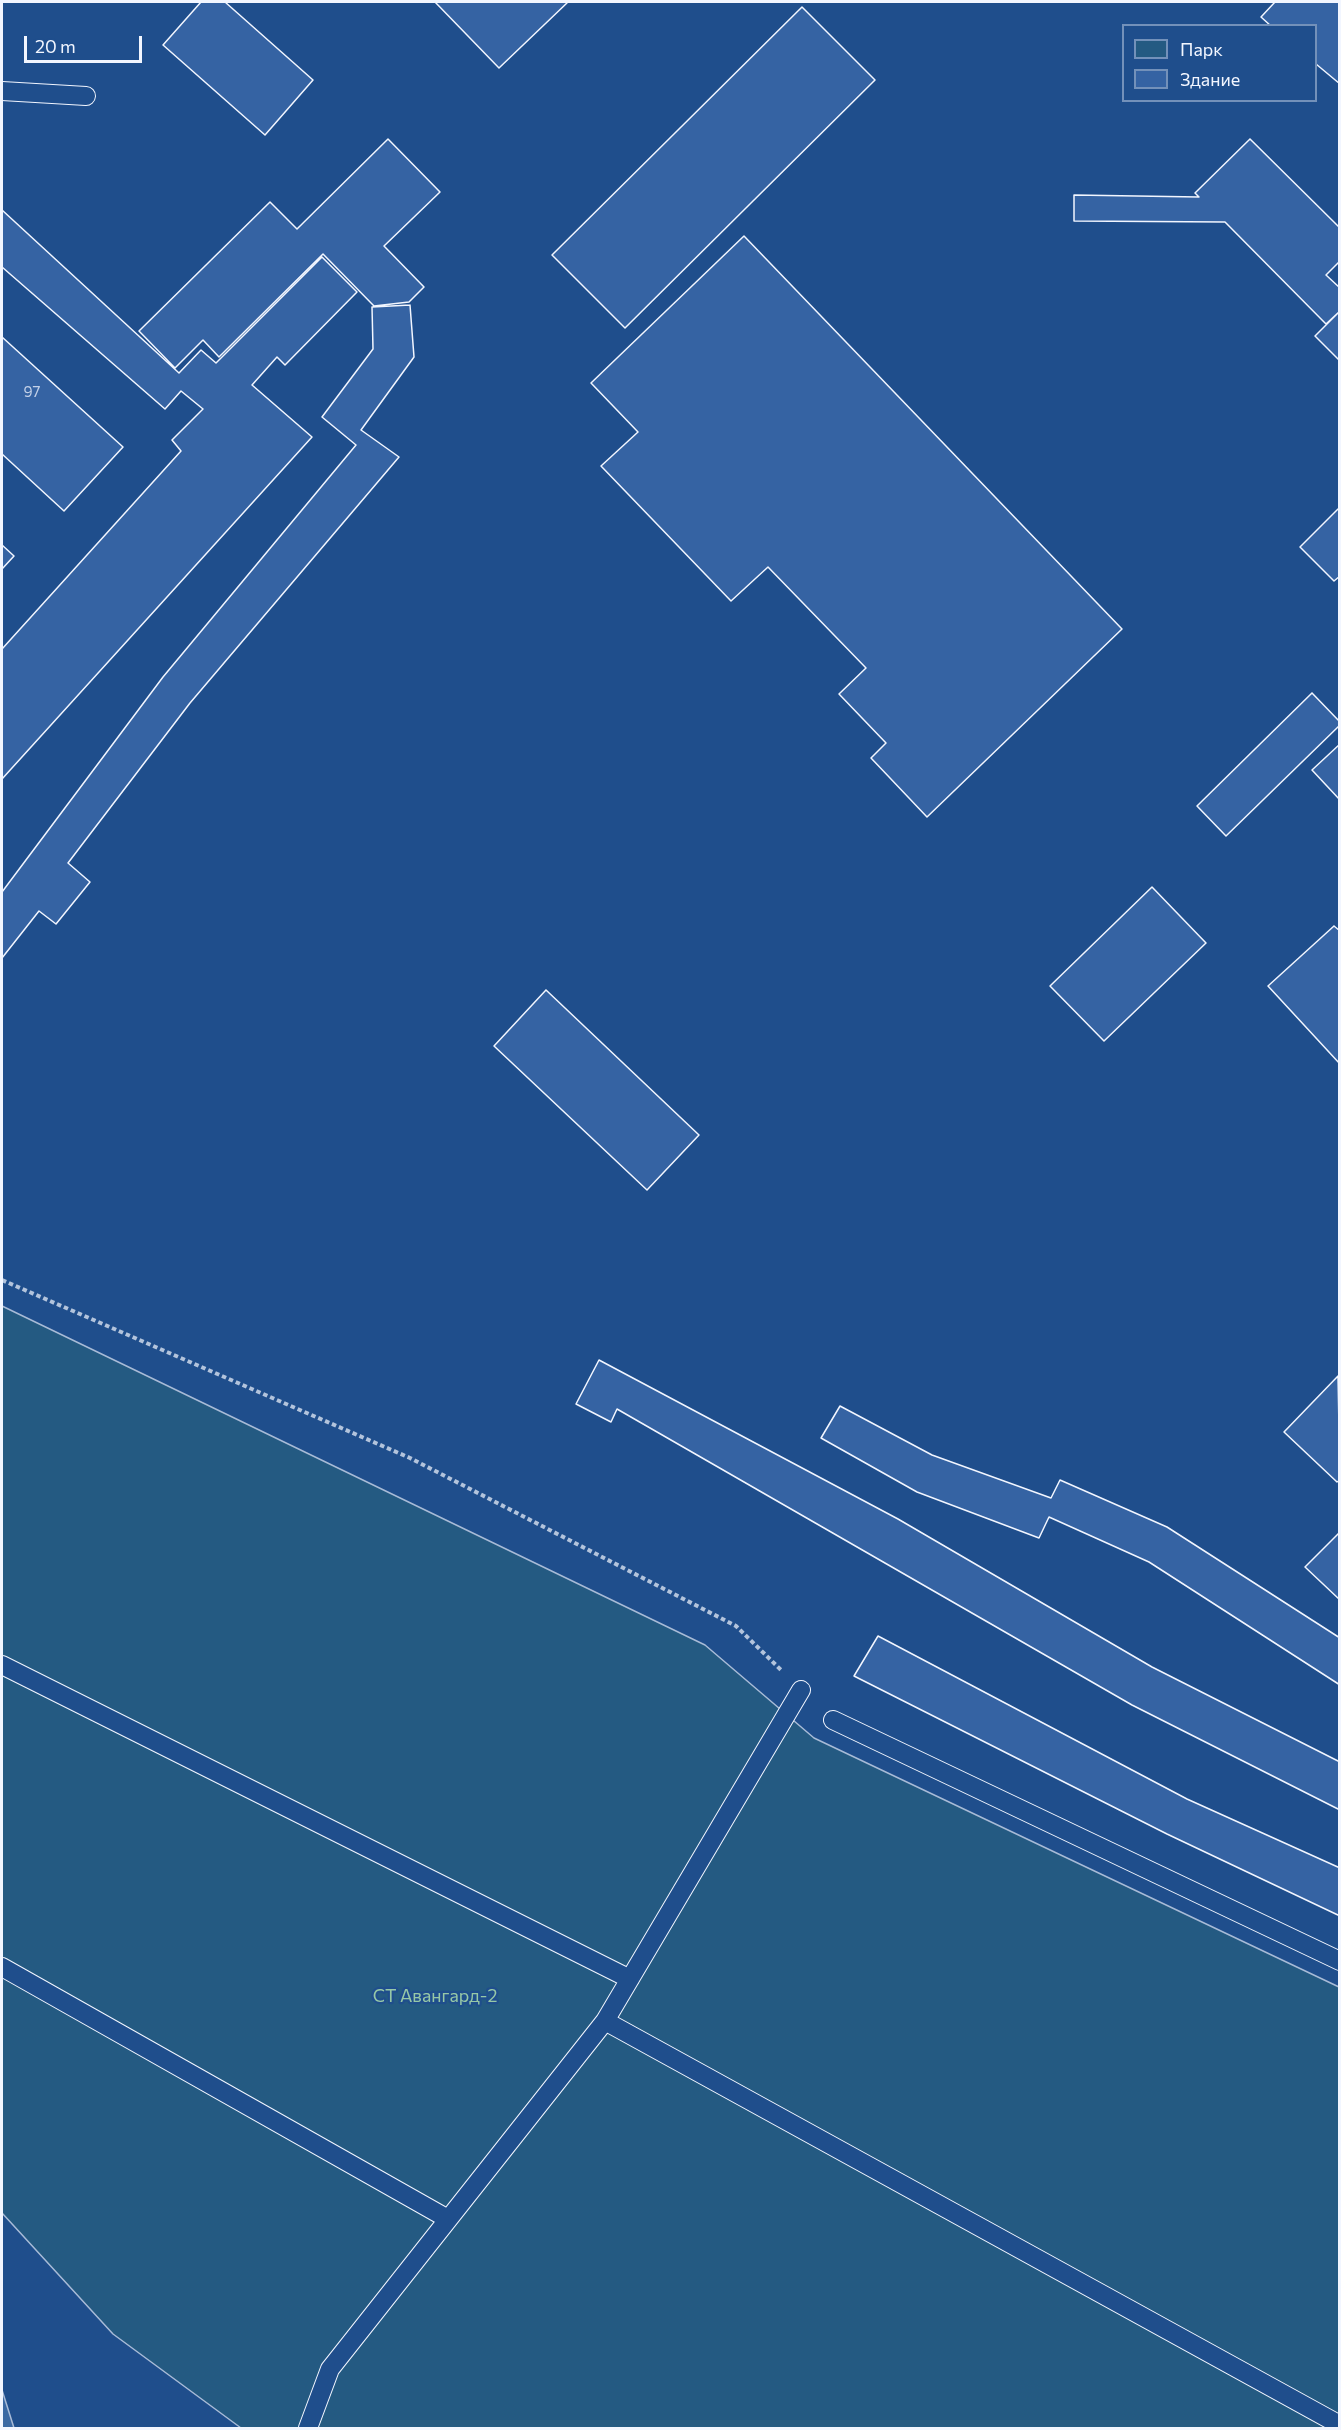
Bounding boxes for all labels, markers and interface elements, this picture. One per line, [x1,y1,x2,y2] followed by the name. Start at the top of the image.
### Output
[27,24,146,62] scale bar
[1122,24,1317,102] legend
[35,35,76,57] text: 20 m
[1180,38,1223,60] text: Парк
[1180,68,1240,90] text: Здание
[24,383,40,401] house number: 97
[373,1985,497,2007] park label: СТ Авангард-2

